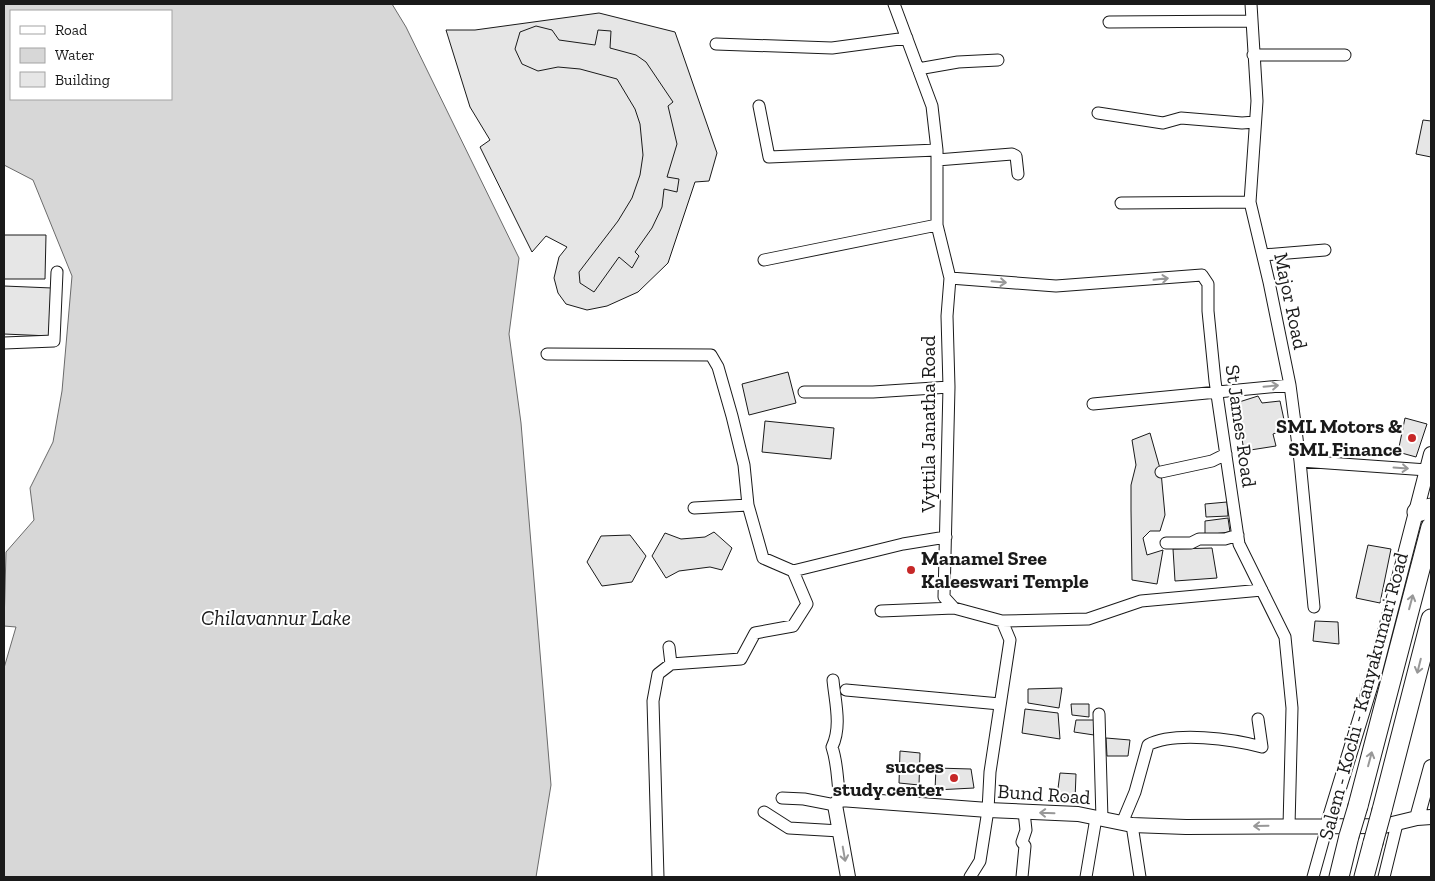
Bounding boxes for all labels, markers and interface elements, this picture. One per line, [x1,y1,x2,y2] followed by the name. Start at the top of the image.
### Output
[10,10,172,100] legend
[55,21,88,39] text: Road
[55,46,95,64] text: Water
[55,71,110,89] text: Building
[1269,251,1313,351] street label: Major Road
[1153,274,1169,284] one-way arrow
[991,277,1007,286] one-way arrow
[916,335,940,514] street label: Vyttila Janatha Road
[1221,363,1261,489] street label: St James Road
[1262,382,1278,391] one-way arrow
[1276,414,1402,461] place label: SML Motors & SML Finance
[1406,432,1418,444] marker: SML Motors & SML Finance
[1393,464,1409,473] one-way arrow
[921,546,1089,593] place label: Manamel Sree Kaleeswari Temple
[1313,550,1413,842] street label: Salem - Kochi - Kanyakumari Road
[905,564,917,576] marker: Manamel Sree Kaleeswari Temple
[1407,594,1417,610] one-way arrow
[201,605,351,630] water label: Chilavannur Lake
[1414,657,1423,673] one-way arrow
[1366,751,1375,767] one-way arrow
[833,754,944,801] place label: succes study center
[948,772,960,784] marker: succes study center
[997,779,1091,809] street label: Bund Road
[1039,808,1055,817] one-way arrow
[1253,822,1269,831] one-way arrow
[840,845,850,861] one-way arrow

